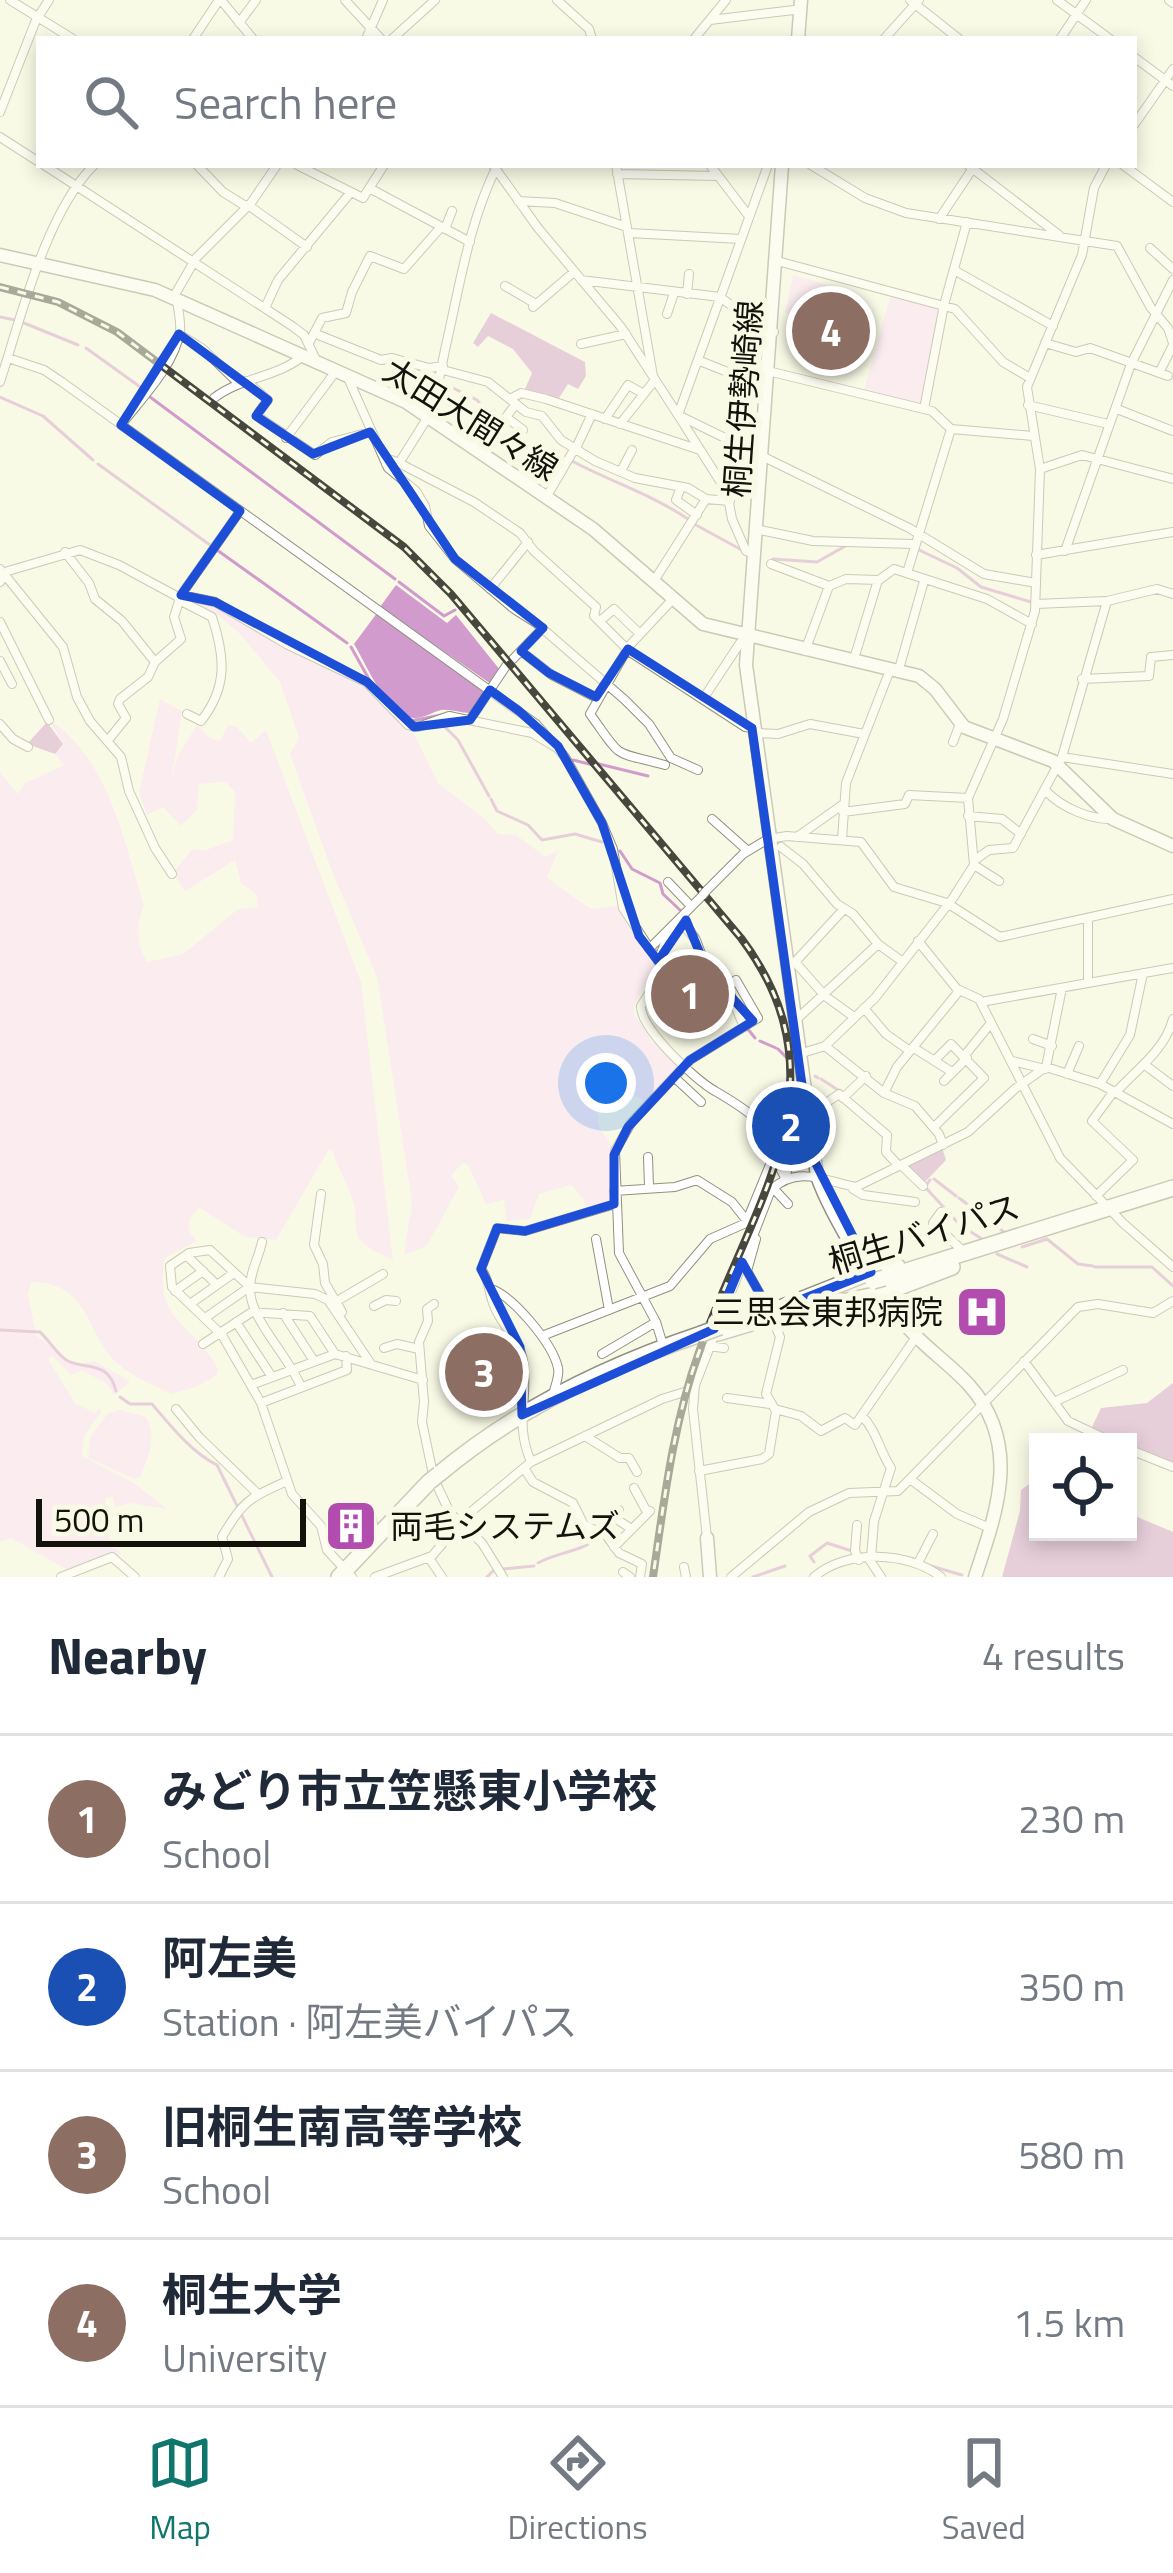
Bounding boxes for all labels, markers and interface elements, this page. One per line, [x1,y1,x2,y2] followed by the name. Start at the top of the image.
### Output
[36,36,1137,168] search box
[174,68,397,136] text: Search here
[78,69,144,135] icon: search
[792,286,870,376] pin: 4
[711,298,775,500] street label: 桐生伊勢崎線
[374,345,568,493] street label: 太田大間々線
[651,949,729,1039] pin: 1
[576,1053,636,1113] your location
[752,1081,830,1171] pin: 2
[822,1181,1026,1287] street label: 桐生バイパス
[954,1284,1010,1340] hospital icon: 三思会東邦病院
[712,1287,943,1337] place label: 三思会東邦病院
[445,1327,523,1417] pin: 3
[1029,1433,1137,1541] map controls
[1029,1433,1137,1541] button: locate
[36,1493,306,1546] scale bar
[54,1495,144,1545] text: 500 m
[323,1498,379,1554] building icon: 両毛システムズ
[390,1501,620,1551] place label: 両毛システムズ
[48,1616,207,1694] text: Nearby
[982,1626,1125,1685] text: 4 results
[162,1756,657,1824] text: みどり市立笠懸東小学校
[76,1789,98,1848] text: 1
[1018,1789,1125,1848] text: 230 m
[162,1824,271,1883] text: School
[162,1923,297,1991] text: 阿左美
[76,1957,98,2016] text: 2
[1018,1957,1125,2016] text: 350 m
[162,1992,578,2051] text: Station · 阿左美バイパス
[162,2092,522,2160] text: 旧桐生南高等学校
[76,2125,98,2184] text: 3
[1018,2125,1125,2184] text: 580 m
[162,2160,271,2219] text: School
[162,2260,342,2328] text: 桐生大学
[76,2293,98,2352] text: 4
[1013,2293,1125,2352] text: 1.5 km
[162,2328,327,2387] text: University
[147,2430,213,2552] tab: Map
[508,2430,647,2552] tab: Directions
[942,2430,1026,2552] tab: Saved

